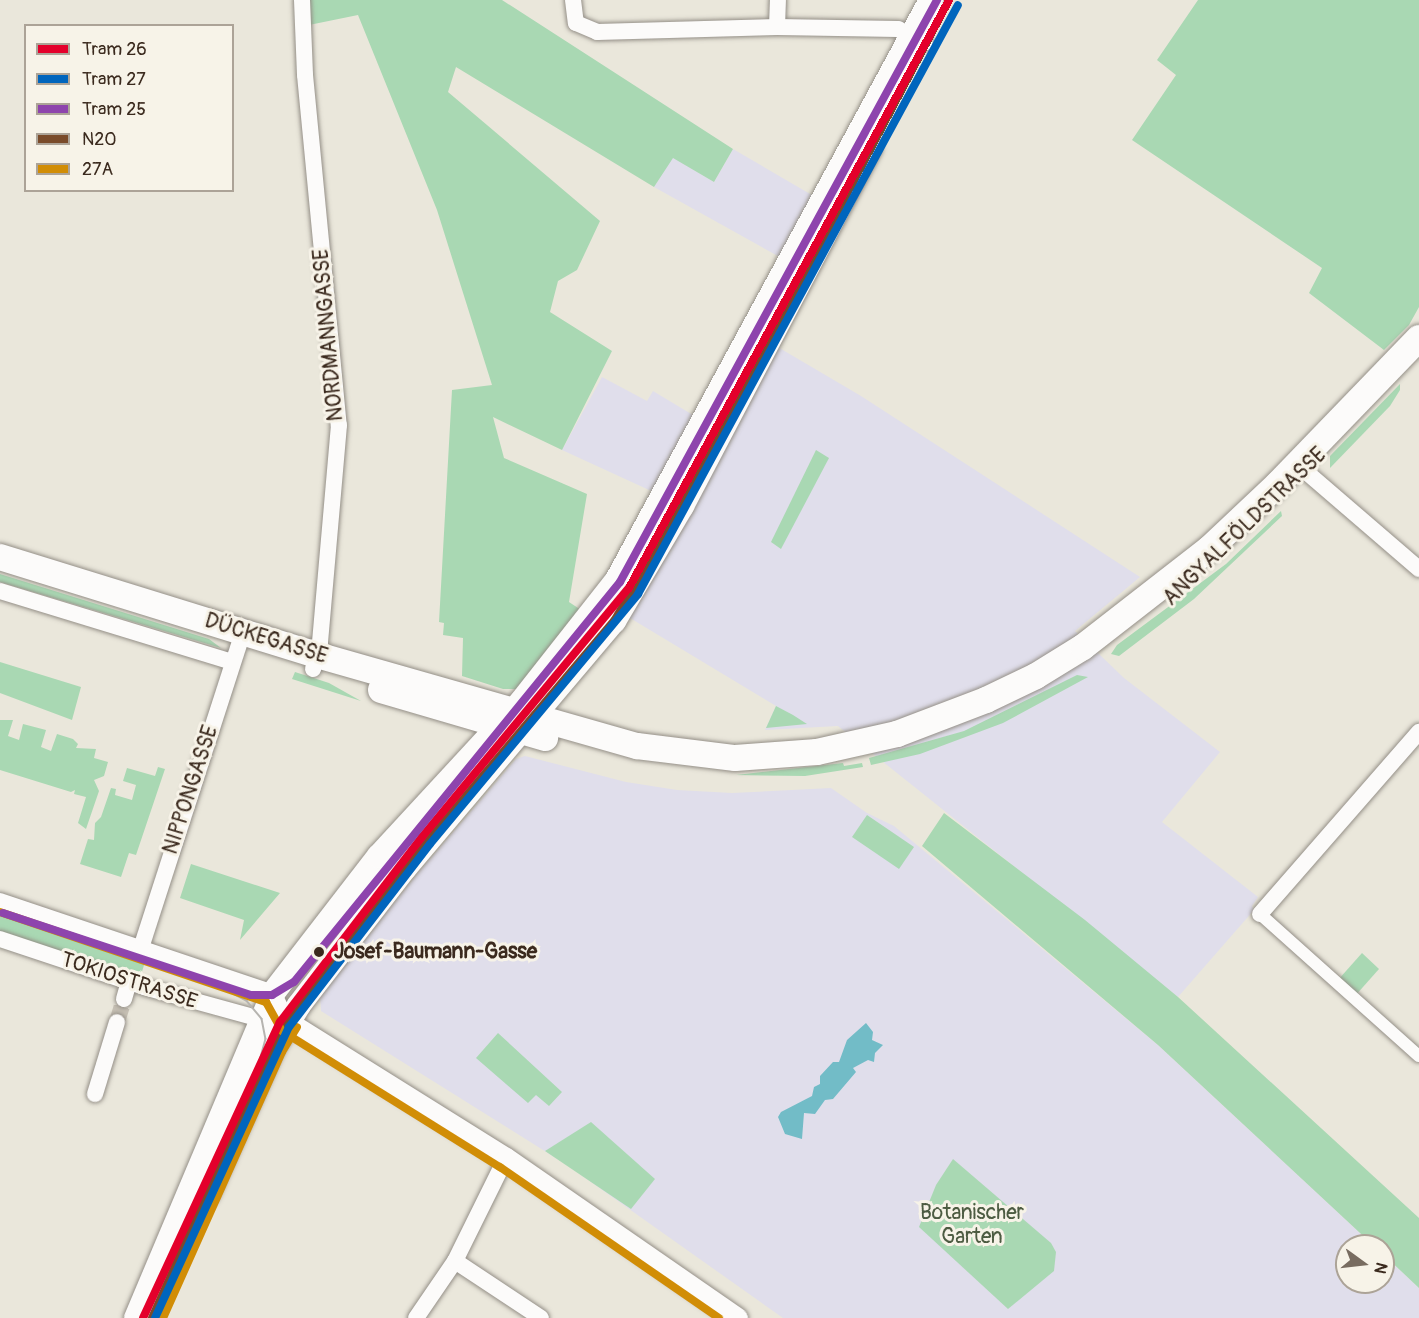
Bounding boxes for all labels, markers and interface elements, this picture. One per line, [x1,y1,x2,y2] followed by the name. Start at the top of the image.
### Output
[24,24,234,192] legend
[82,38,147,61] text: Tram 26
[82,68,146,91] text: Tram 27
[82,98,146,121] text: Tram 25
[82,128,117,151] text: N20
[82,158,113,181] text: 27A
[309,248,349,422] street label: NORDMANNGASSE
[1158,443,1332,611] street label: ANGYALFÖLDSTRASSE
[202,608,330,670] street label: DÜCKEGASSE
[158,722,224,858] street label: NIPPONGASSE
[334,939,537,965] place label: Josef-Baumann-Gasse
[309,942,329,962] marker: Josef-Baumann-Gasse
[58,947,200,1015] street label: TOKIOSTRASSE
[920,1200,1024,1250] park label: Botanischer Garten
[1335,1234,1395,1294] north arrow
[1369,1260,1392,1276] text: N

